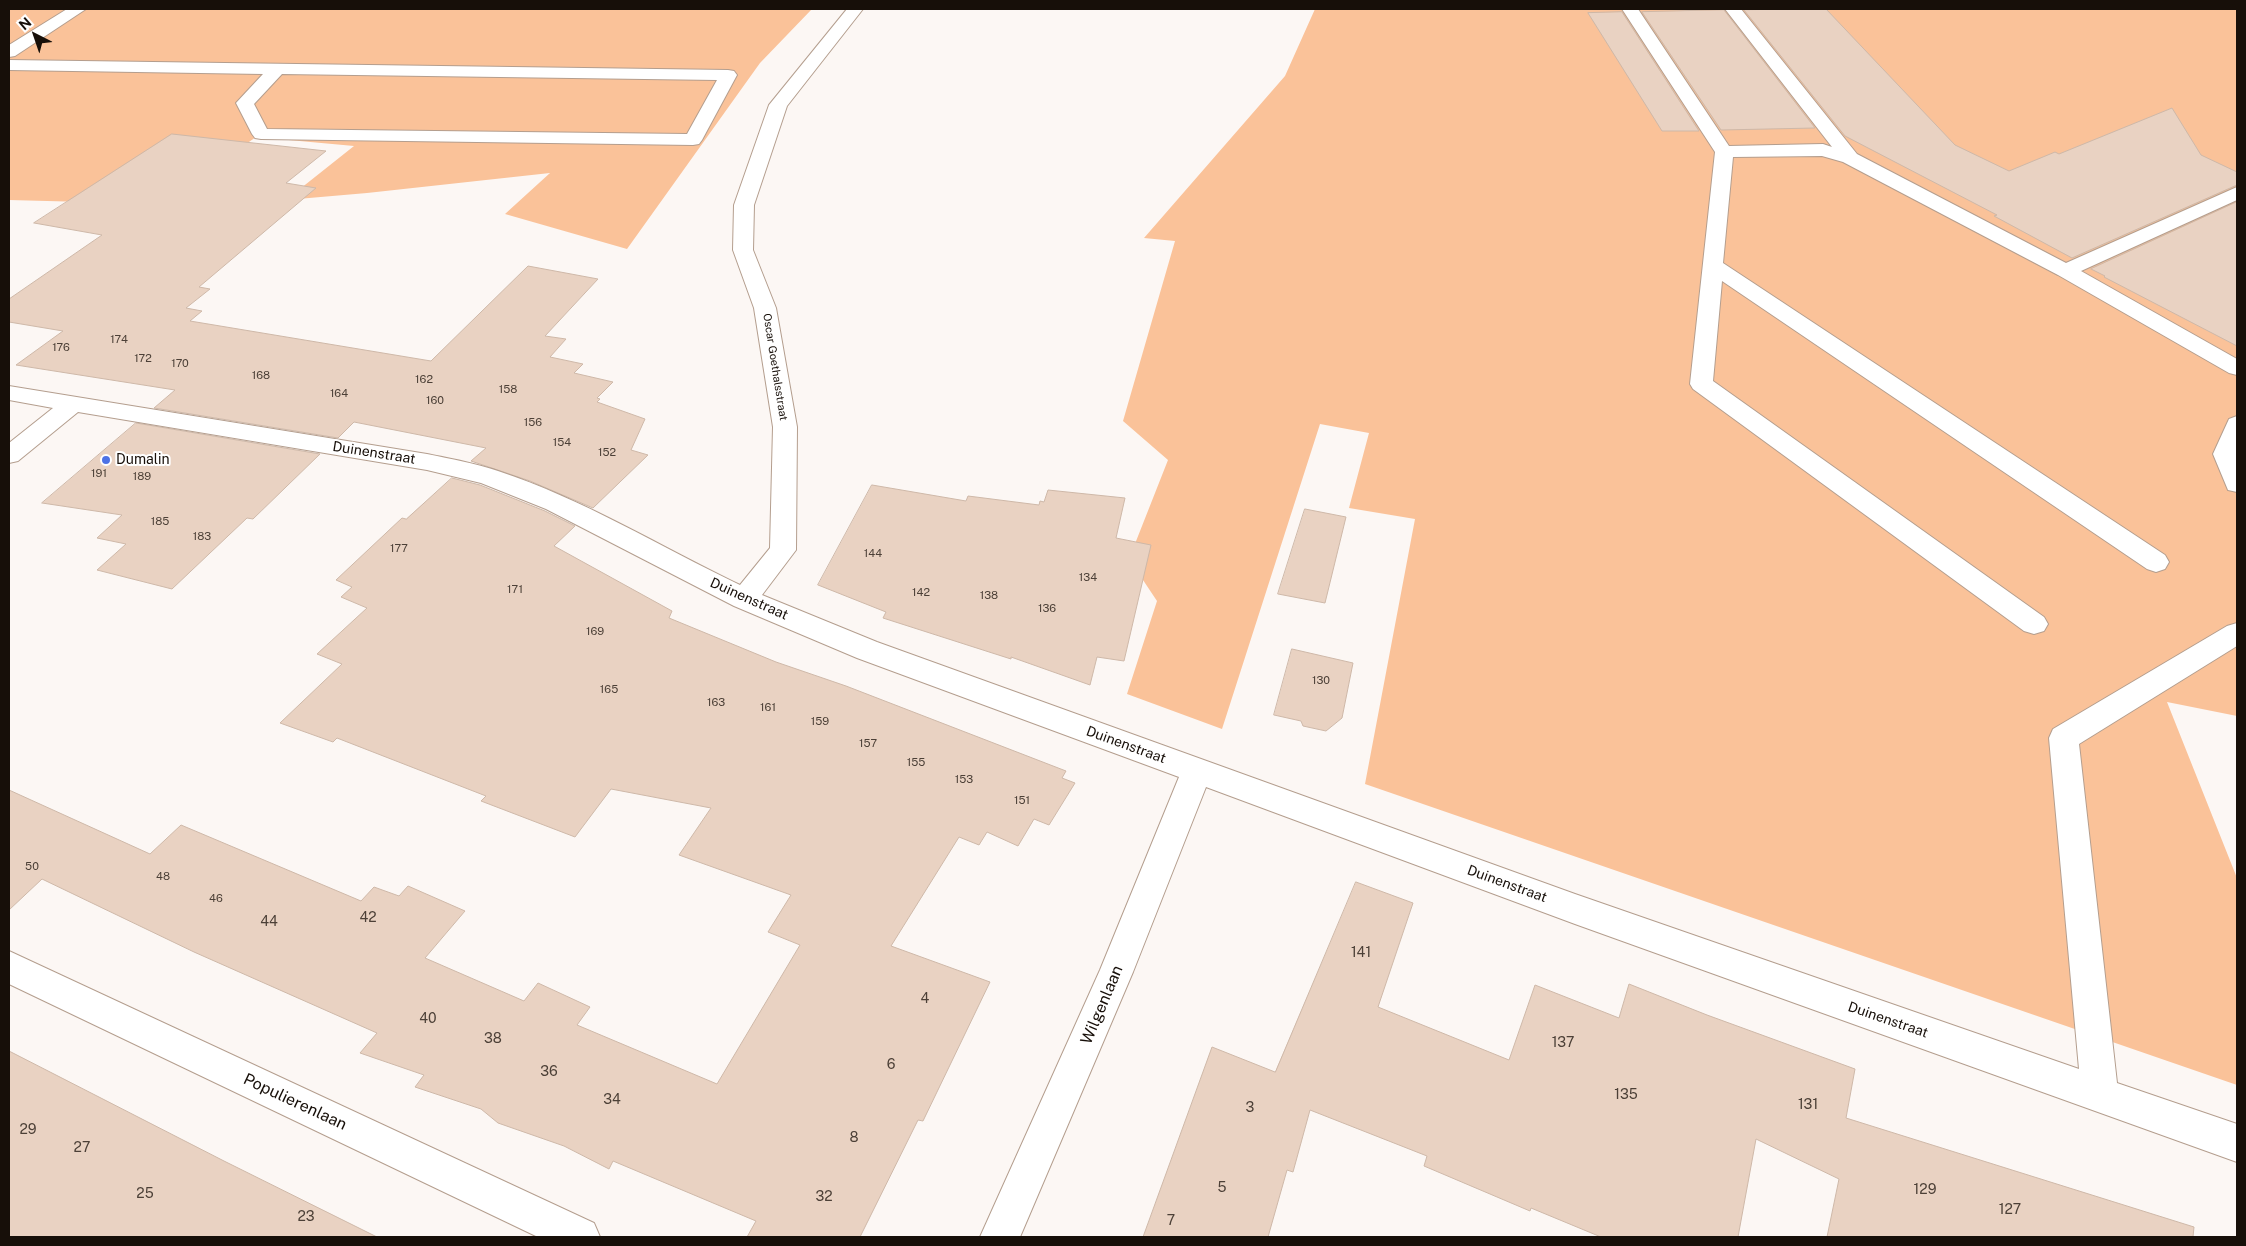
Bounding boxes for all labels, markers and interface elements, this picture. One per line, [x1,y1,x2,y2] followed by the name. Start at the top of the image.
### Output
[10,10,60,60] north arrow
[16,14,35,33] text: N
[760,313,790,421] street label: Oscar Goethalsstraat
[110,333,128,347] house number: 174
[52,341,70,355] house number: 176
[134,352,152,366] house number: 172
[171,357,189,371] house number: 170
[252,369,270,383] house number: 168
[415,373,433,387] house number: 162
[499,383,517,397] house number: 158
[330,387,348,401] house number: 164
[426,394,444,408] house number: 160
[524,416,542,430] house number: 156
[553,436,571,450] house number: 154
[331,438,417,468] street label: Duinenstraat
[598,446,616,460] house number: 152
[116,452,170,468] place label: Dumalin
[100,454,112,466] marker: Dumalin
[91,467,107,481] house number: 191
[133,470,151,484] house number: 189
[151,515,169,529] house number: 185
[193,530,211,544] house number: 183
[390,542,408,556] house number: 177
[864,547,882,561] house number: 144
[1079,571,1097,585] house number: 134
[707,574,791,624] street label: Duinenstraat
[507,583,523,597] house number: 171
[912,586,930,600] house number: 142
[980,589,998,603] house number: 138
[1038,602,1056,616] house number: 136
[586,625,604,639] house number: 169
[1312,674,1330,688] house number: 130
[600,683,618,697] house number: 165
[707,696,725,710] house number: 163
[760,701,776,715] house number: 161
[811,715,829,729] house number: 159
[1084,723,1168,767] street label: Duinenstraat
[859,737,877,751] house number: 157
[907,756,925,770] house number: 155
[955,773,973,787] house number: 153
[1014,794,1030,808] house number: 151
[25,860,39,874] house number: 50
[1465,862,1549,906] street label: Duinenstraat
[156,870,170,884] house number: 48
[209,892,223,906] house number: 46
[359,910,377,926] house number: 42
[260,914,278,930] house number: 44
[1351,945,1371,961] house number: 141
[1077,963,1127,1047] street label: Wilgenlaan
[921,991,929,1007] house number: 4
[1846,998,1930,1042] street label: Duinenstraat
[419,1011,437,1027] house number: 40
[484,1031,502,1047] house number: 38
[1552,1035,1574,1051] house number: 137
[887,1057,895,1073] house number: 6
[540,1064,558,1080] house number: 36
[240,1070,350,1134] street label: Populierenlaan
[1614,1087,1638,1103] house number: 135
[603,1092,621,1108] house number: 34
[1798,1097,1818,1113] house number: 131
[1246,1100,1254,1116] house number: 3
[19,1122,37,1138] house number: 29
[849,1130,859,1146] house number: 8
[74,1140,90,1156] house number: 27
[1218,1180,1226,1196] house number: 5
[1914,1182,1936,1198] house number: 129
[136,1186,154,1202] house number: 25
[815,1189,833,1205] house number: 32
[1999,1202,2021,1218] house number: 127
[297,1209,315,1225] house number: 23
[1167,1213,1175,1229] house number: 7

